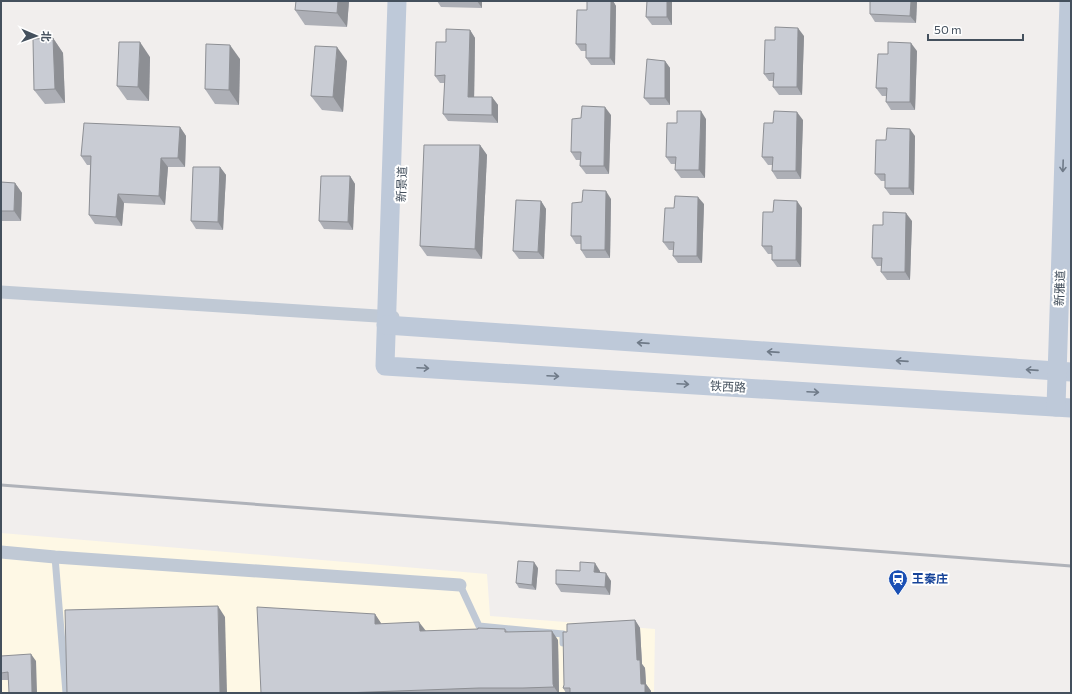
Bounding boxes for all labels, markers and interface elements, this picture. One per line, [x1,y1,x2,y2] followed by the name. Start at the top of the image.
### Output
[16,16,56,56] north arrow
[928,16,1023,42] scale bar
[934,22,962,36] text: 50 m
[40,31,53,42] text: 北
[1060,159,1067,172] one-way arrow
[393,166,409,202] street label: 新景道
[1051,270,1067,306] street label: 新雅道
[637,339,650,346] one-way arrow
[767,348,780,355] one-way arrow
[896,357,909,364] one-way arrow
[416,365,429,372] one-way arrow
[1026,366,1039,373] one-way arrow
[546,373,559,380] one-way arrow
[710,378,746,394] street label: 铁西路
[676,381,689,388] one-way arrow
[806,388,819,396] one-way arrow
[887,568,909,596] station icon: 王秦庄
[912,571,948,585] place label: 王秦庄

